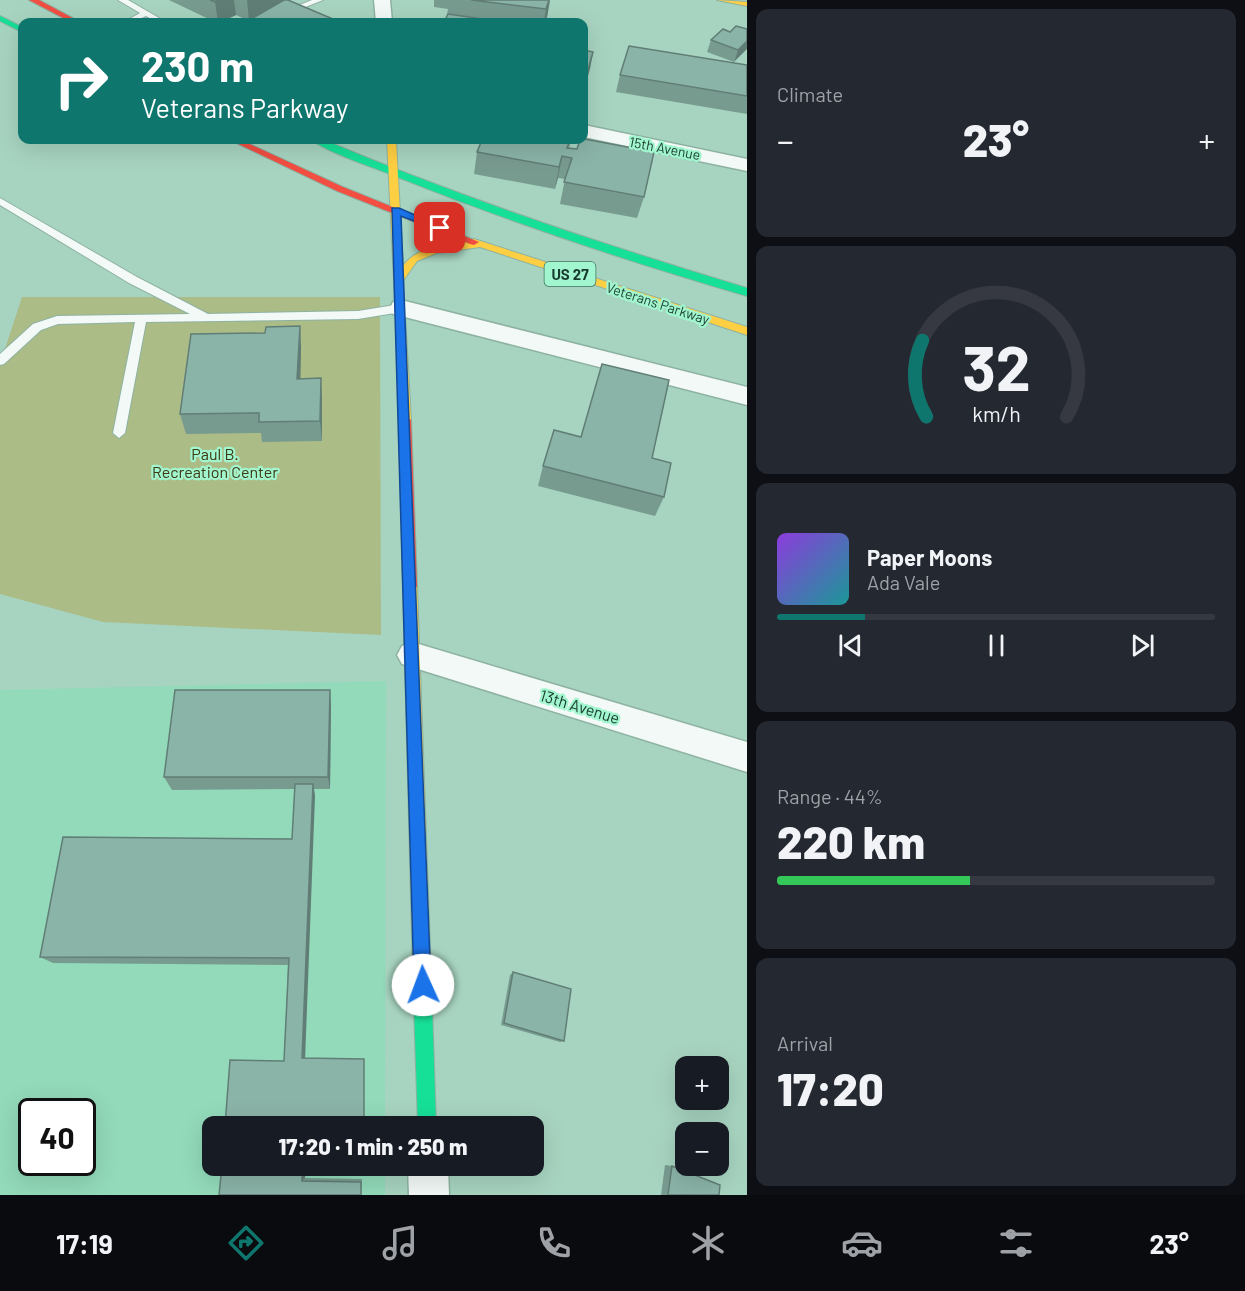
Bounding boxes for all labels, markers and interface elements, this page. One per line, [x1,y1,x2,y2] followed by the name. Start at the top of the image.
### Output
[141,40,254,90] text: 230 m
[42,42,120,120] icon: right
[777,82,843,106] text: Climate
[141,91,348,123] text: Veterans Parkway
[963,112,1029,166] text: 23°
[777,120,794,160] text: −
[1198,120,1215,160] text: +
[628,133,702,163] street label: 15th Avenue
[414,202,465,253] pin
[423,211,456,244] icon: arrive
[544,262,596,286] road number: US 27
[604,278,712,328] street label: Veterans Parkway
[962,329,1030,403] text: 32
[972,402,1020,427] text: km/h
[152,444,278,481] park label: Paul B. Recreation Center
[867,544,992,570] text: Paper Moons
[867,570,940,594] text: Ada Vale
[834,629,867,662] icon: previous
[980,629,1013,662] icon: pause
[1126,629,1159,662] icon: next
[538,685,622,727] street label: 13th Avenue
[777,784,883,808] text: Range · 44%
[777,814,925,868] text: 220 km
[391,953,455,1017] position arrow
[777,1031,833,1055] text: Arrival
[675,1056,729,1176] map controls
[675,1056,729,1110] button: +
[777,1061,884,1115] text: 17:20
[18,1098,96,1176] speed limit sign: 40
[675,1122,729,1176] button: −
[279,1133,467,1159] text: 17:20 · 1 min · 250 m
[225,1222,267,1264] icon: directions
[379,1222,421,1264] icon: music
[533,1222,575,1264] icon: phone
[687,1222,729,1264] icon: climate
[841,1222,883,1264] icon: car
[995,1222,1037,1264] icon: filters
[56,1227,113,1259] text: 17:19
[1149,1227,1189,1259] text: 23°

